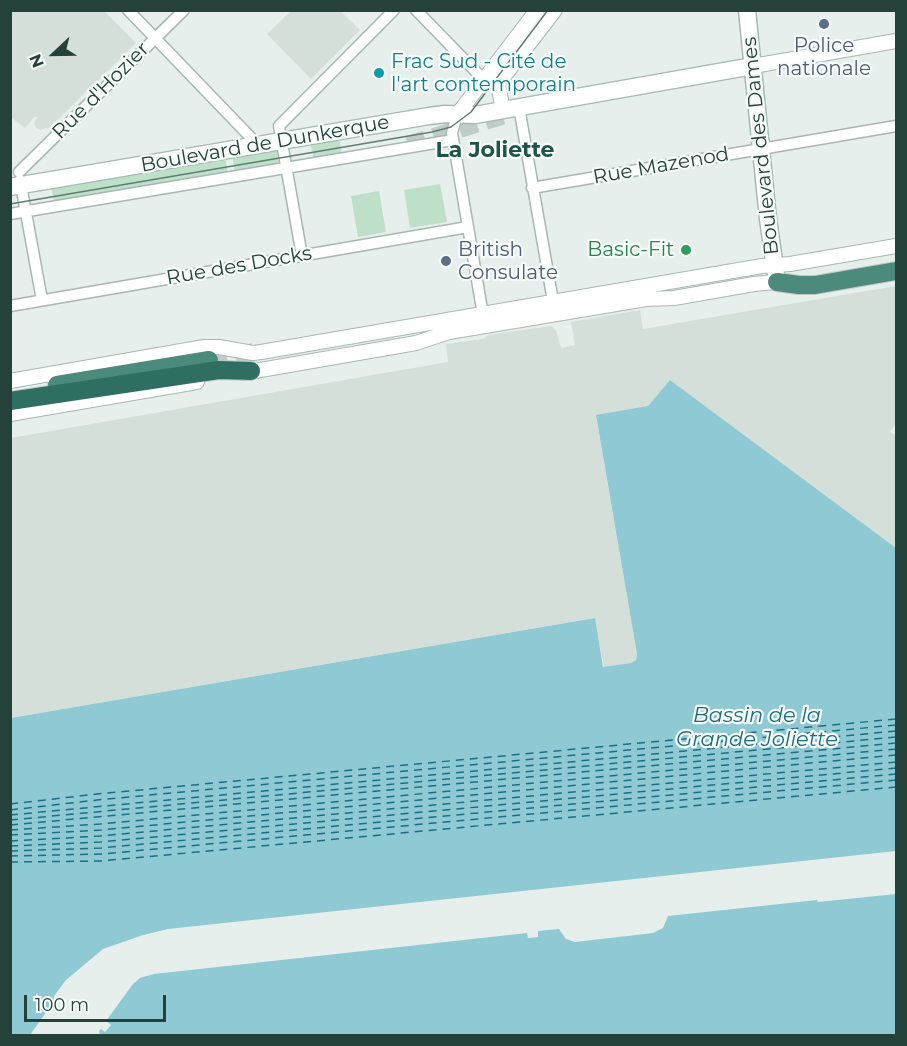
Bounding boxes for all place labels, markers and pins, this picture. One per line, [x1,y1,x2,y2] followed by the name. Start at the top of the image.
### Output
[817,17,831,31] marker: Police nationale
[777,34,871,81] place label: Police nationale
[391,50,576,97] place label: Frac Sud - Cité de l'art contemporain
[372,66,386,80] marker: Frac Sud - Cité de l'art contemporain
[458,238,558,285] place label: British Consulate
[587,238,674,262] place label: Basic-Fit
[679,243,693,257] marker: Basic-Fit
[439,254,453,268] marker: British Consulate

